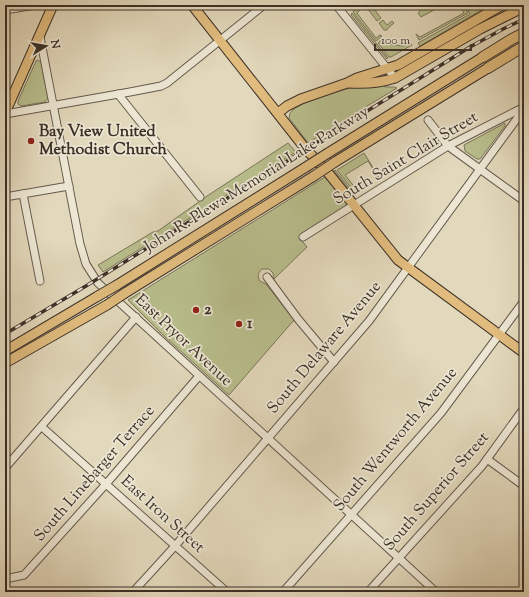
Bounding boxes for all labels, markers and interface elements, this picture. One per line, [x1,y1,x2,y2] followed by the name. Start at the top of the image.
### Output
[26,26,66,66] north arrow
[375,26,471,52] scale bar
[381,32,410,50] text: 100 m
[46,37,64,50] text: N
[139,101,374,259] street label: John R. Plewa Memorial Lake Parkway
[329,106,483,211] street label: South Saint Clair Street
[39,121,168,162] place label: Bay View United Methodist Church
[26,136,36,146] marker: Bay View United Methodist Church
[263,277,387,419] street label: South Delaware Avenue
[129,290,237,392] street label: East Pryor Avenue
[204,299,212,322] place label: 2
[191,305,201,315] marker: 2
[247,313,253,336] place label: 1
[234,319,244,329] marker: 1
[329,363,463,517] street label: South Wentworth Avenue
[29,401,161,547] street label: South Linebarger Terrace
[379,427,495,556] street label: South Superior Street
[115,471,210,559] street label: East Iron Street

